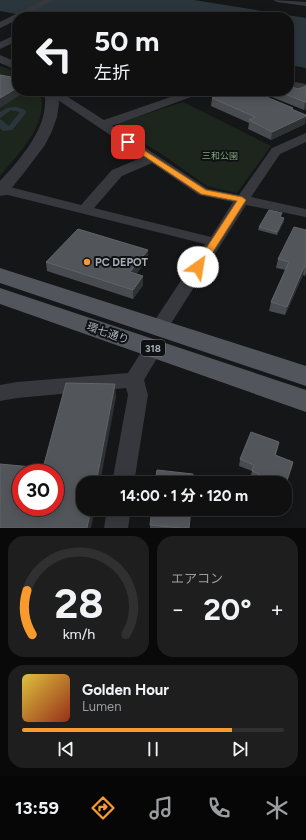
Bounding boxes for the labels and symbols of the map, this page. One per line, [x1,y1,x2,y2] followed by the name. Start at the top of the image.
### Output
[111,125,145,159] pin
[202,150,238,161] park label: 三和公園
[177,246,219,288] position arrow
[95,256,148,269] place label: PC DEPOT
[82,257,92,267] marker: PC DEPOT
[85,320,131,347] street label: 環七通り
[141,340,165,356] road number: 318
[12,464,64,516] speed limit sign: 30

